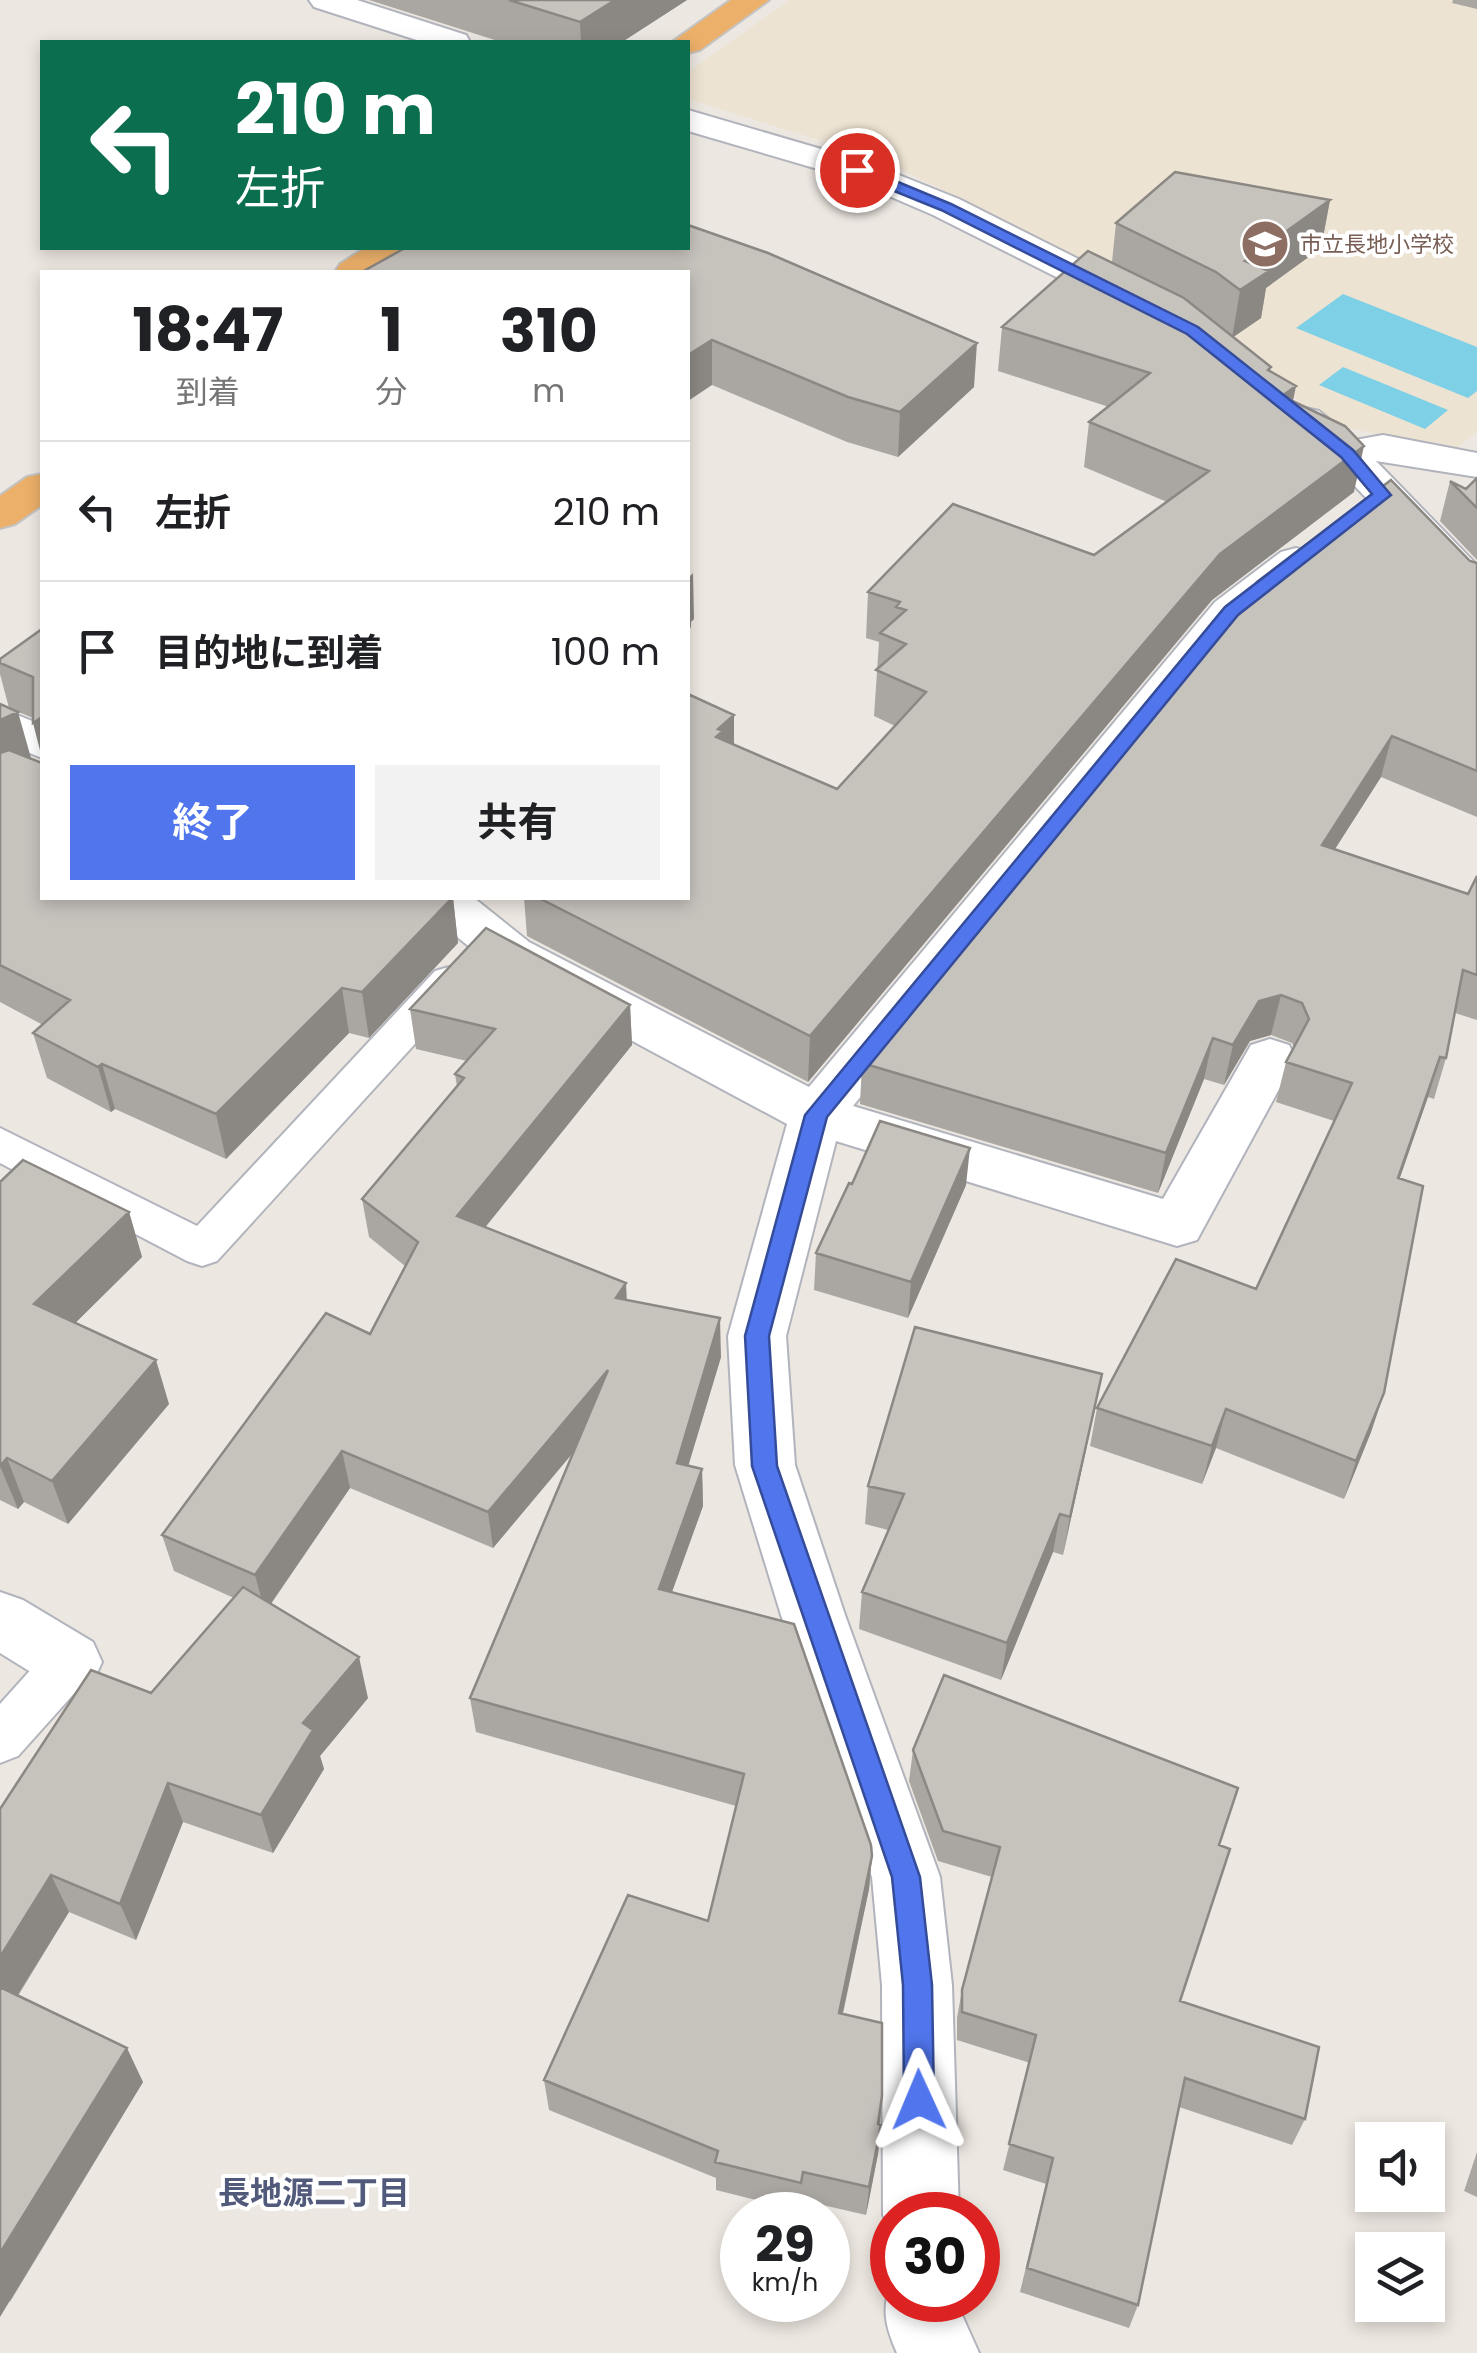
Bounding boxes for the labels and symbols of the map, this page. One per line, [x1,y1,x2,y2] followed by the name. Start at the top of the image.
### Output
[815,128,900,213] pin
[1239,218,1291,270] school or university icon: 市立長地小学校
[1300,229,1454,260] place label: 市立長地小学校
[867,2048,971,2152] position arrow
[218,2170,410,2215] district label: 長地源二丁目
[870,2192,1000,2322] speed limit sign: 30

